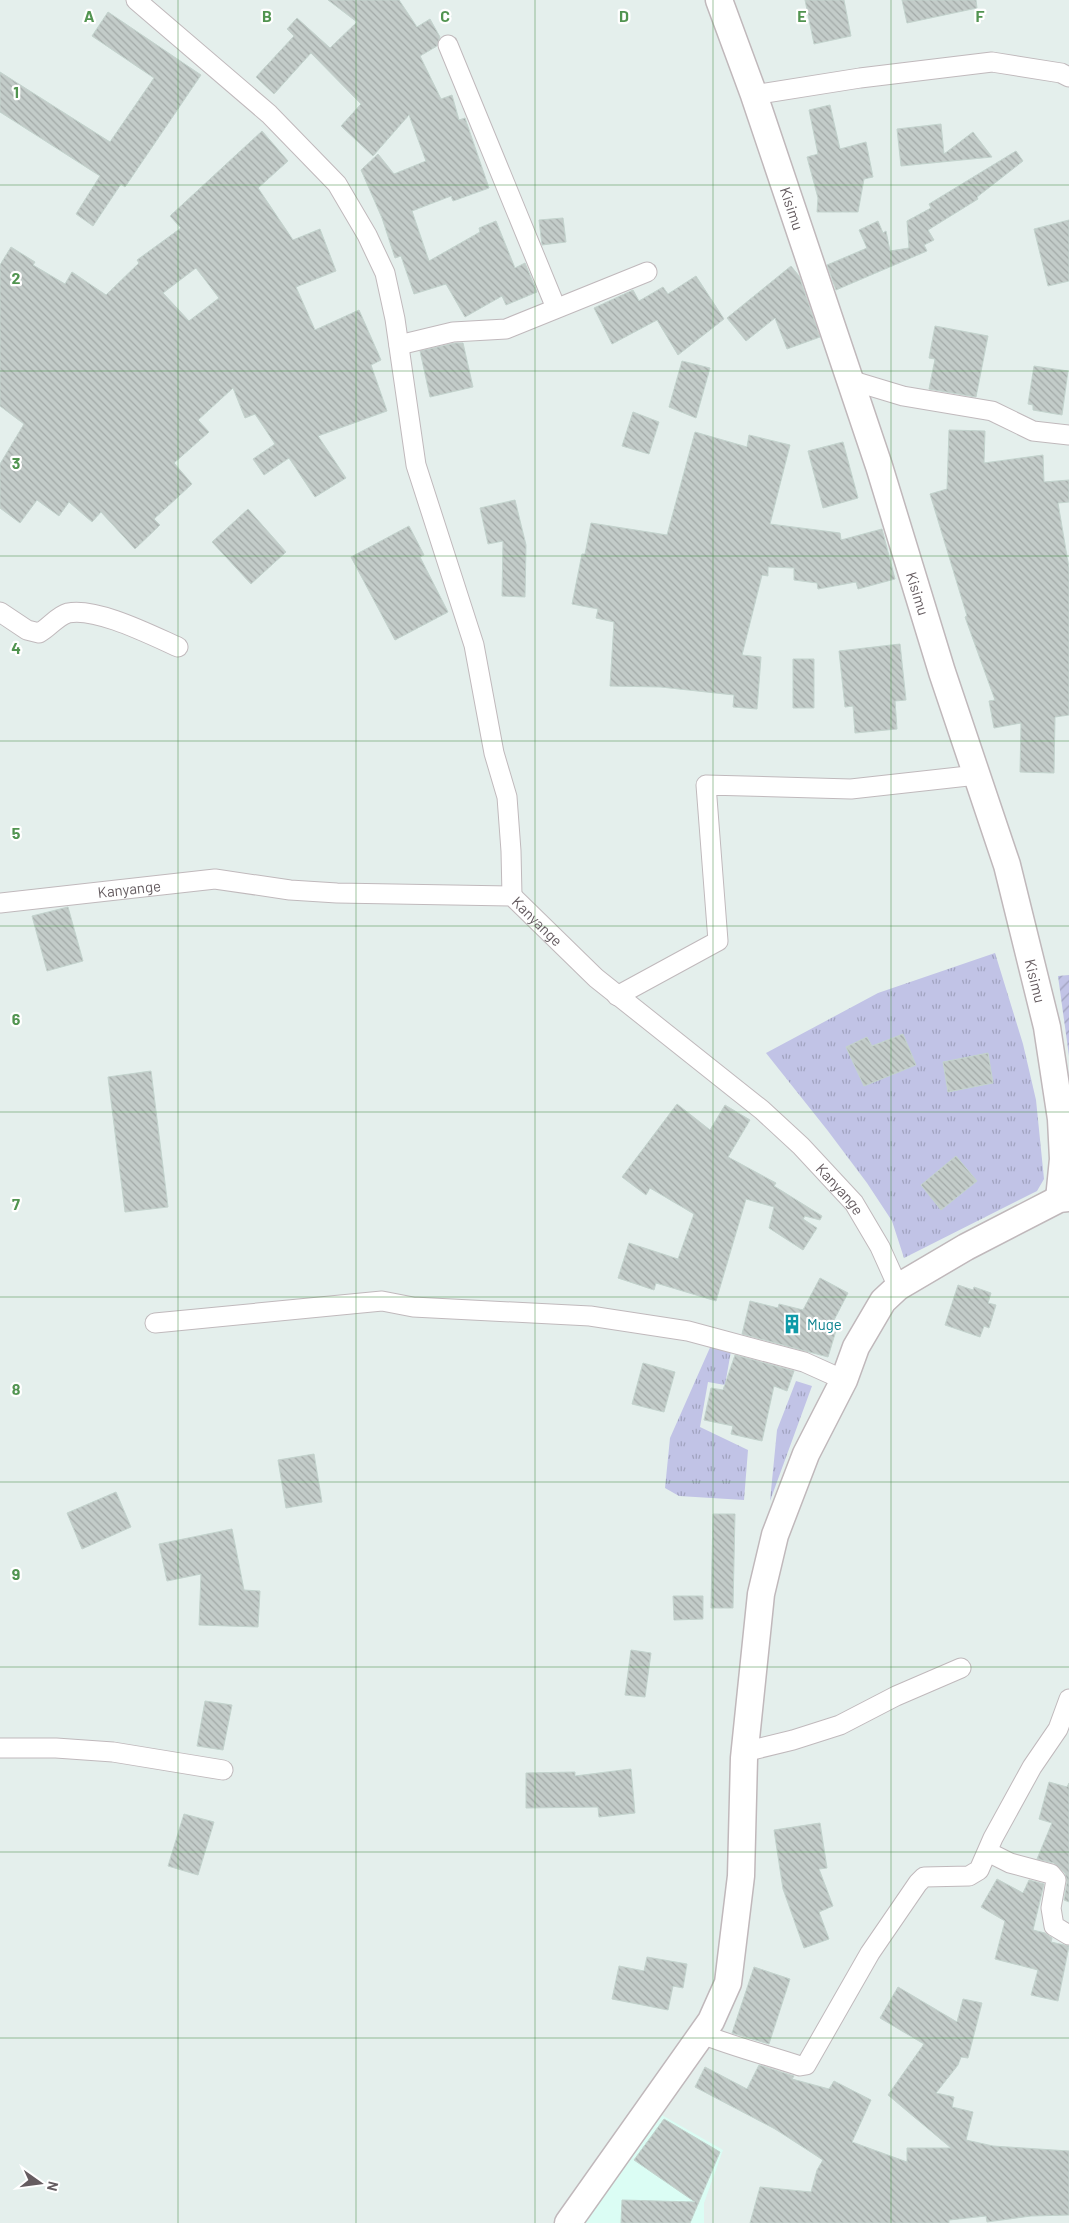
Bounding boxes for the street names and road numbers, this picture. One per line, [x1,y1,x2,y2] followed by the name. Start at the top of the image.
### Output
[777,185,808,232] street label: Kisimu
[903,570,933,617] street label: Kisimu
[97,876,162,901] street label: Kanyange
[509,892,567,950] street label: Kanyange
[1022,957,1050,1004] street label: Kisimu
[812,1159,868,1218] street label: Kanyange

